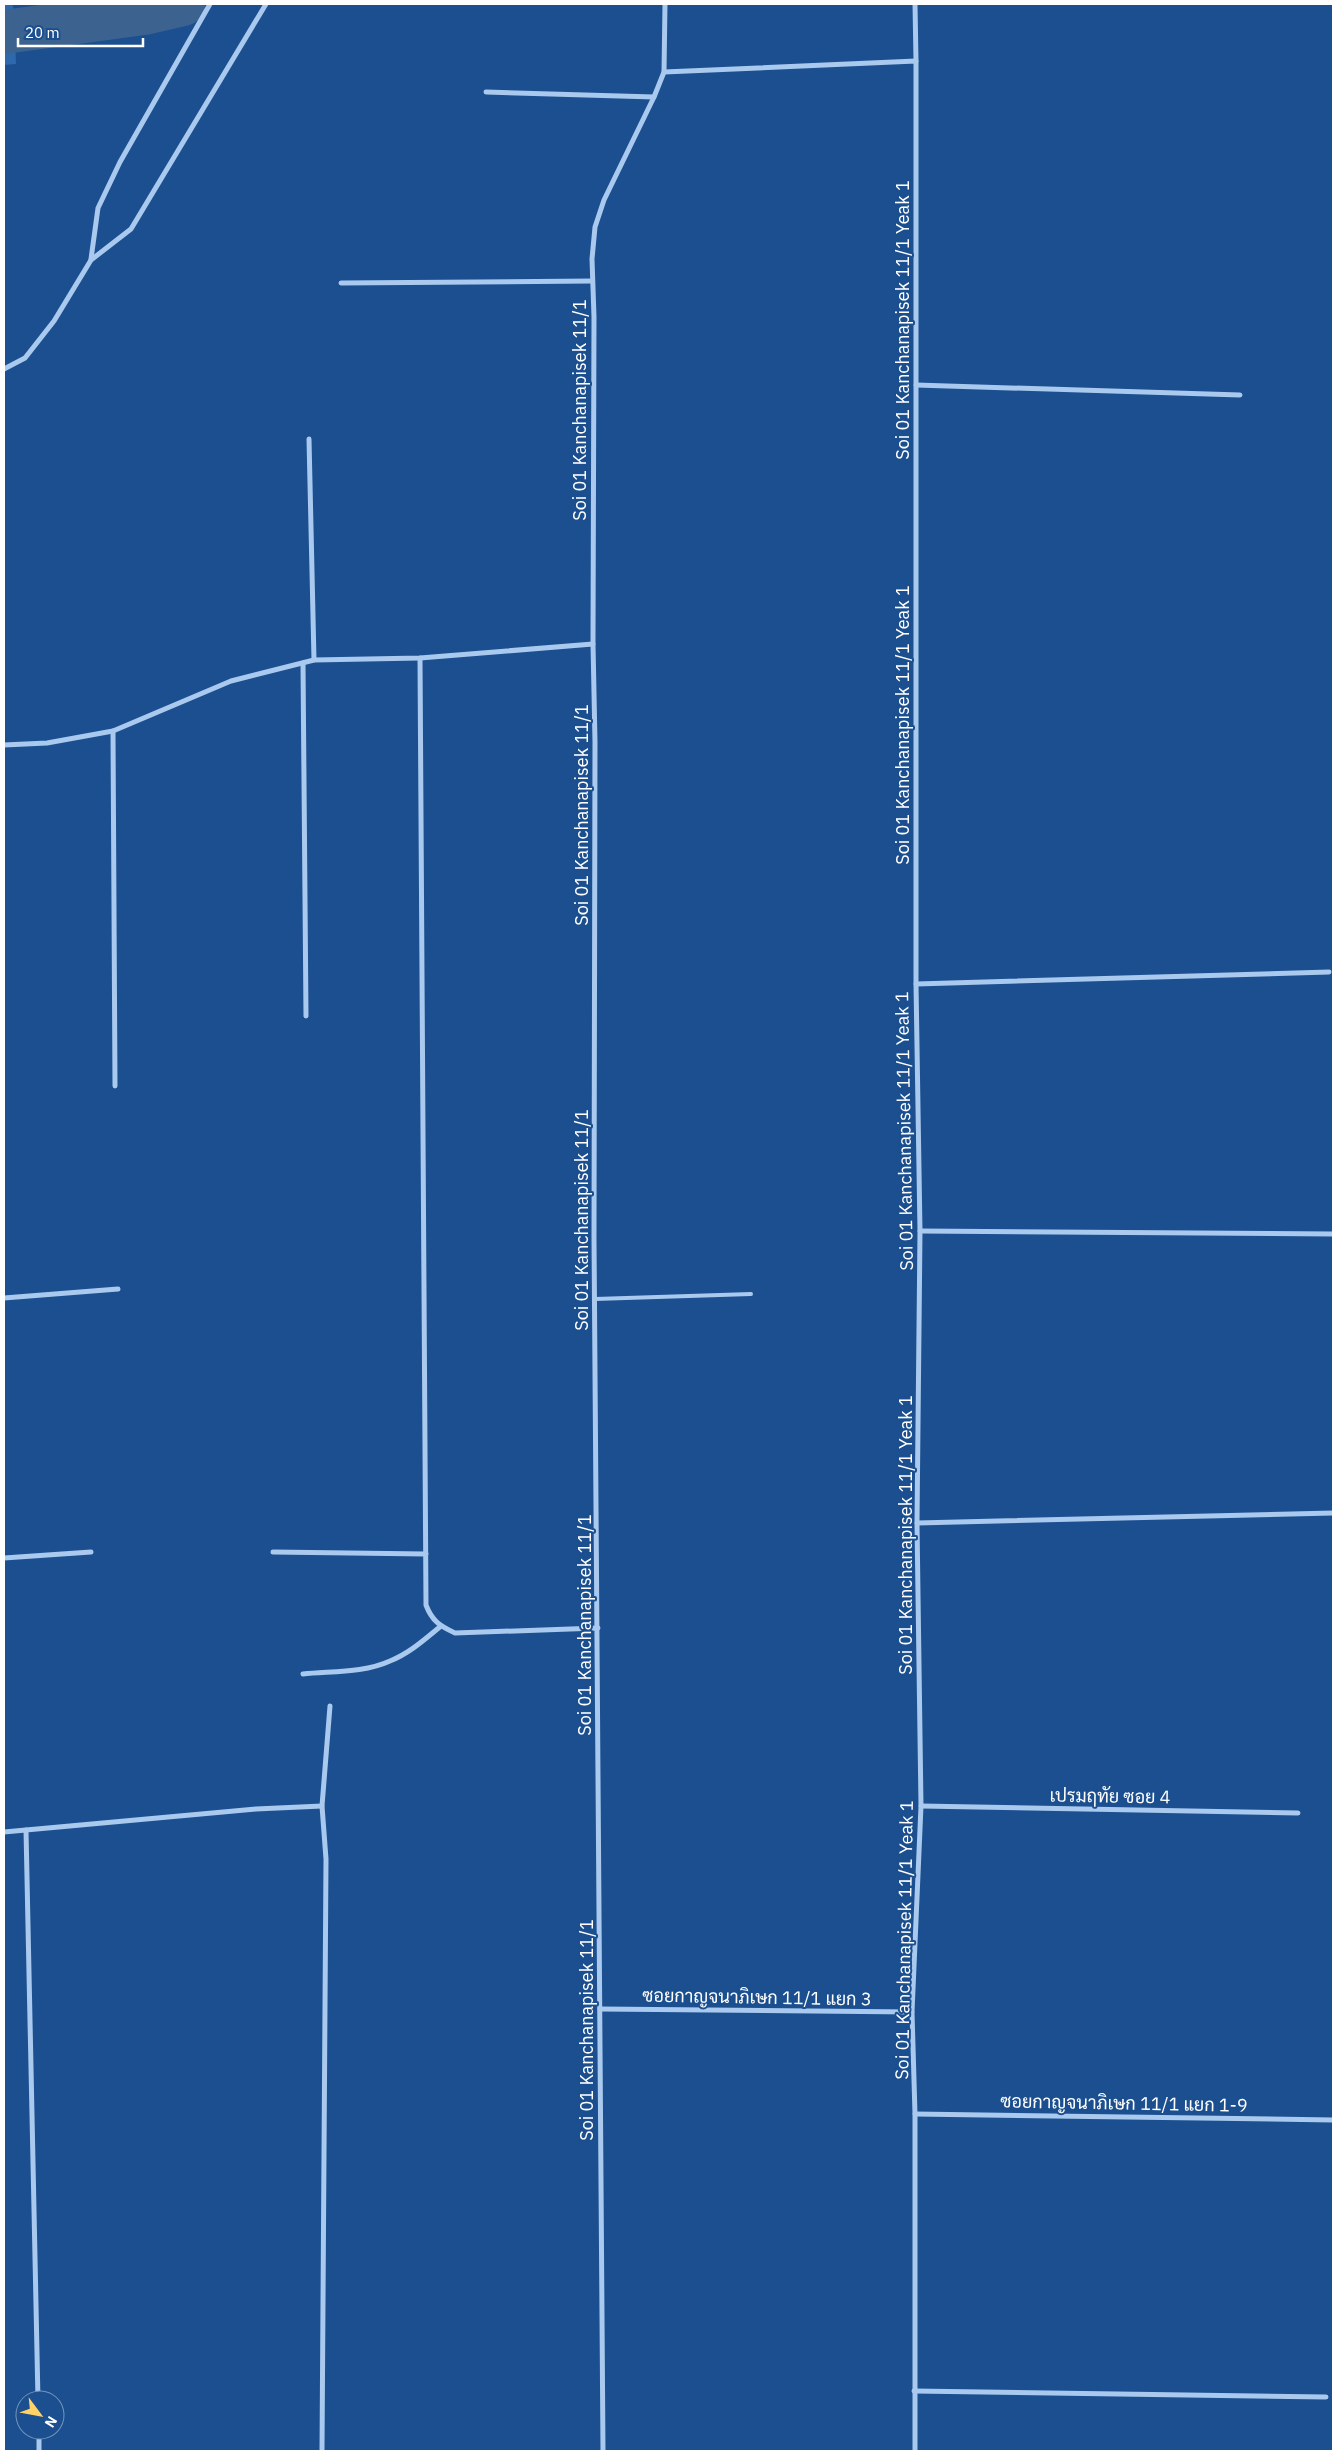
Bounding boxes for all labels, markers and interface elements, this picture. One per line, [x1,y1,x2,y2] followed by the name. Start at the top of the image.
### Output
[18,15,142,47] scale bar
[25,23,60,42] text: 20 m
[891,180,914,460] street label: Soi 01 Kanchanapisek 11/1 Yeak 1
[568,299,591,521] street label: Soi 01 Kanchanapisek 11/1
[891,585,914,865] street label: Soi 01 Kanchanapisek 11/1 Yeak 1
[570,704,593,926] street label: Soi 01 Kanchanapisek 11/1
[890,991,918,1271] street label: Soi 01 Kanchanapisek 11/1 Yeak 1
[570,1109,593,1331] street label: Soi 01 Kanchanapisek 11/1
[894,1395,917,1675] street label: Soi 01 Kanchanapisek 11/1 Yeak 1
[573,1514,596,1736] street label: Soi 01 Kanchanapisek 11/1
[1049,1783,1171,1809] street label: เปรมฤทัย ซอย 4
[890,1800,918,2080] street label: Soi 01 Kanchanapisek 11/1 Yeak 1
[575,1919,598,2141] street label: Soi 01 Kanchanapisek 11/1
[642,1984,872,2010] street label: ซอยกาญจนาภิเษก 11/1 แยก 3
[1000,2089,1248,2117] street label: ซอยกาญจนาภิเษก 11/1 แยก 1-9
[15,2390,65,2440] north arrow
[41,2413,61,2431] text: N

